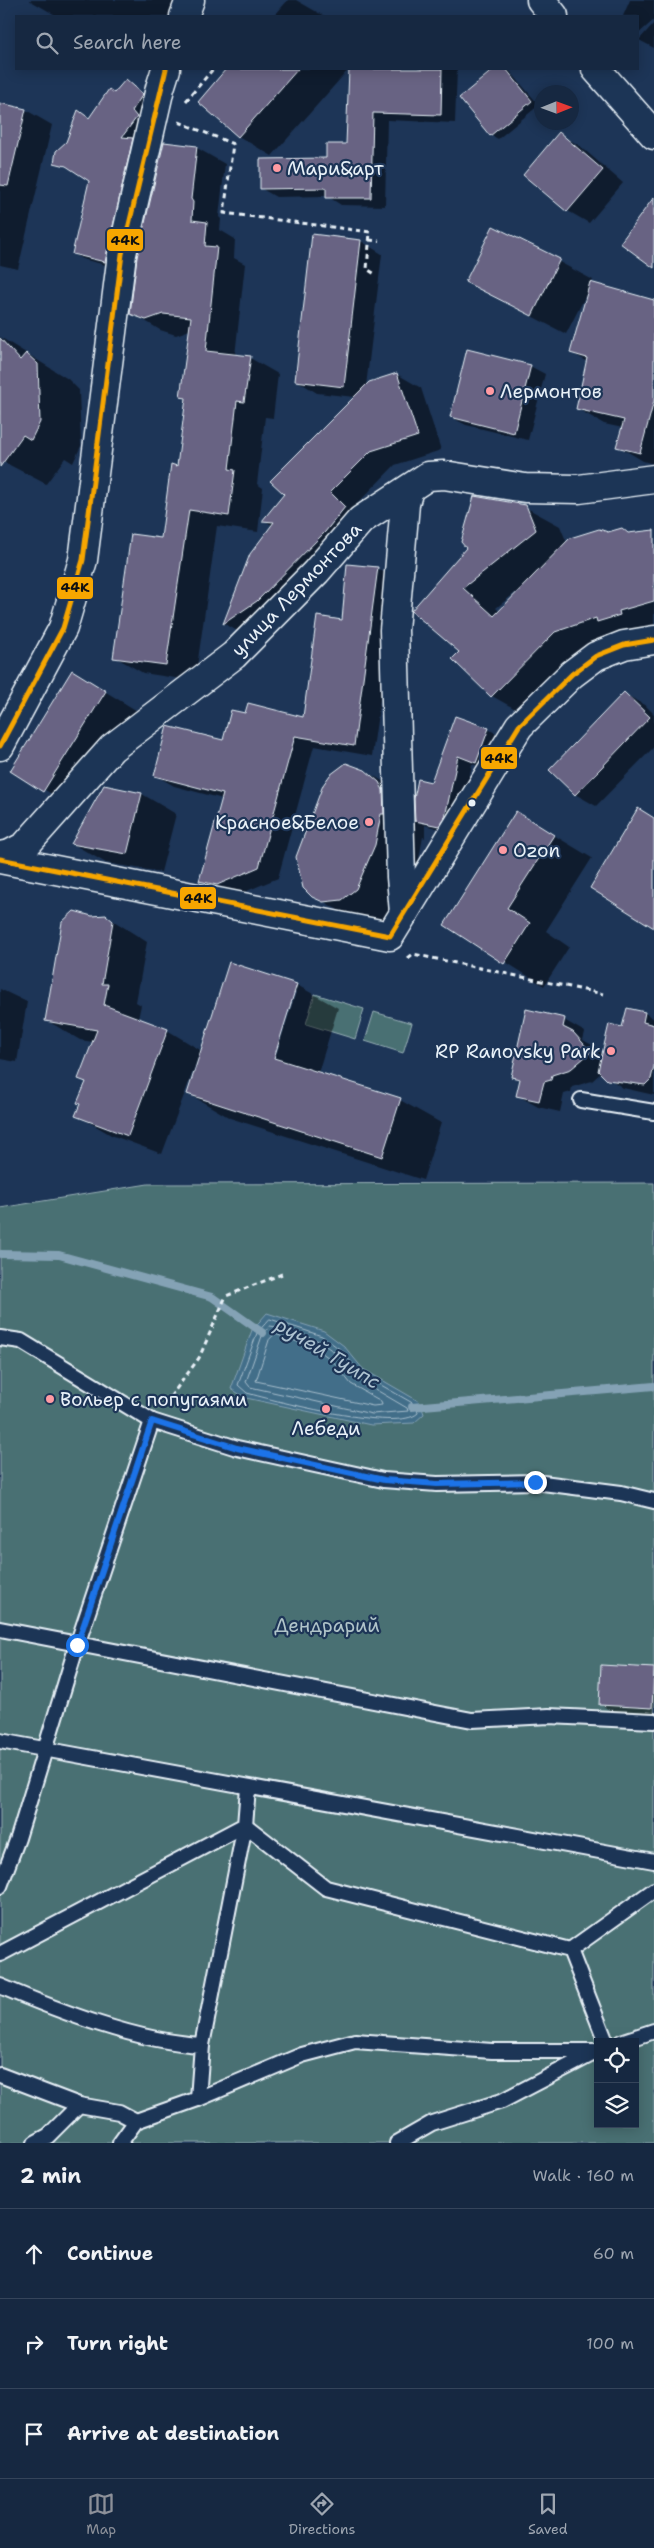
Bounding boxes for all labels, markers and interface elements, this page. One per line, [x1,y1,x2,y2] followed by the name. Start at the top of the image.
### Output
[15,15,639,70] search box
[33,29,61,57] icon: search
[73,30,182,55] text: Search here
[534,85,579,130] north arrow
[287,156,384,181] place label: Мари&арт
[271,162,283,174] marker: Мари&арт
[106,228,144,252] line badge: 44К
[110,231,140,249] text: 44К
[500,379,602,404] place label: Лермонтов
[484,385,496,397] marker: Лермонтов
[226,517,367,662] street label: улица Лермонтова
[56,576,94,600] line badge: 44К
[60,578,90,596] text: 44К
[480,746,518,770] line badge: 44К
[484,749,514,767] text: 44К
[467,798,477,808] unlabelled marker
[215,810,359,835] place label: Красное&Белое
[363,816,375,828] marker: Красное&Белое
[513,838,560,863] place label: Ozon
[497,844,509,856] marker: Ozon
[179,886,217,910] line badge: 44К
[183,889,213,907] text: 44К
[435,1039,601,1064] place label: RP Ranovsky Park
[605,1045,617,1057] marker: RP Ranovsky Park
[270,1311,385,1395] water label: ручей Гуипс
[60,1387,247,1412] place label: Вольер с попугаями
[44,1393,56,1405] marker: Вольер с попугаями
[320,1403,332,1415] marker: Лебеди
[291,1416,361,1441] place label: Лебеди
[524,1471,547,1494] route end
[274,1613,380,1638] park label: Дендрарий
[66,1634,89,1657] route start
[594,2038,639,2128] map controls
[594,2038,639,2083] button: locate
[594,2083,639,2128] button: layers
[20,2162,81,2190] text: 2 min
[533,2165,634,2186] text: Walk · 160 m
[20,2240,48,2268] icon: ahead
[67,2241,153,2266] text: Continue
[593,2243,634,2264] text: 60 m
[20,2330,48,2358] icon: right
[67,2331,168,2356] text: Turn right
[586,2333,634,2354] text: 100 m
[20,2420,48,2448] icon: arrive
[67,2421,279,2446] text: Arrive at destination
[86,2490,116,2538] tab: Map
[289,2490,356,2538] tab: Directions
[528,2490,568,2538] tab: Saved

